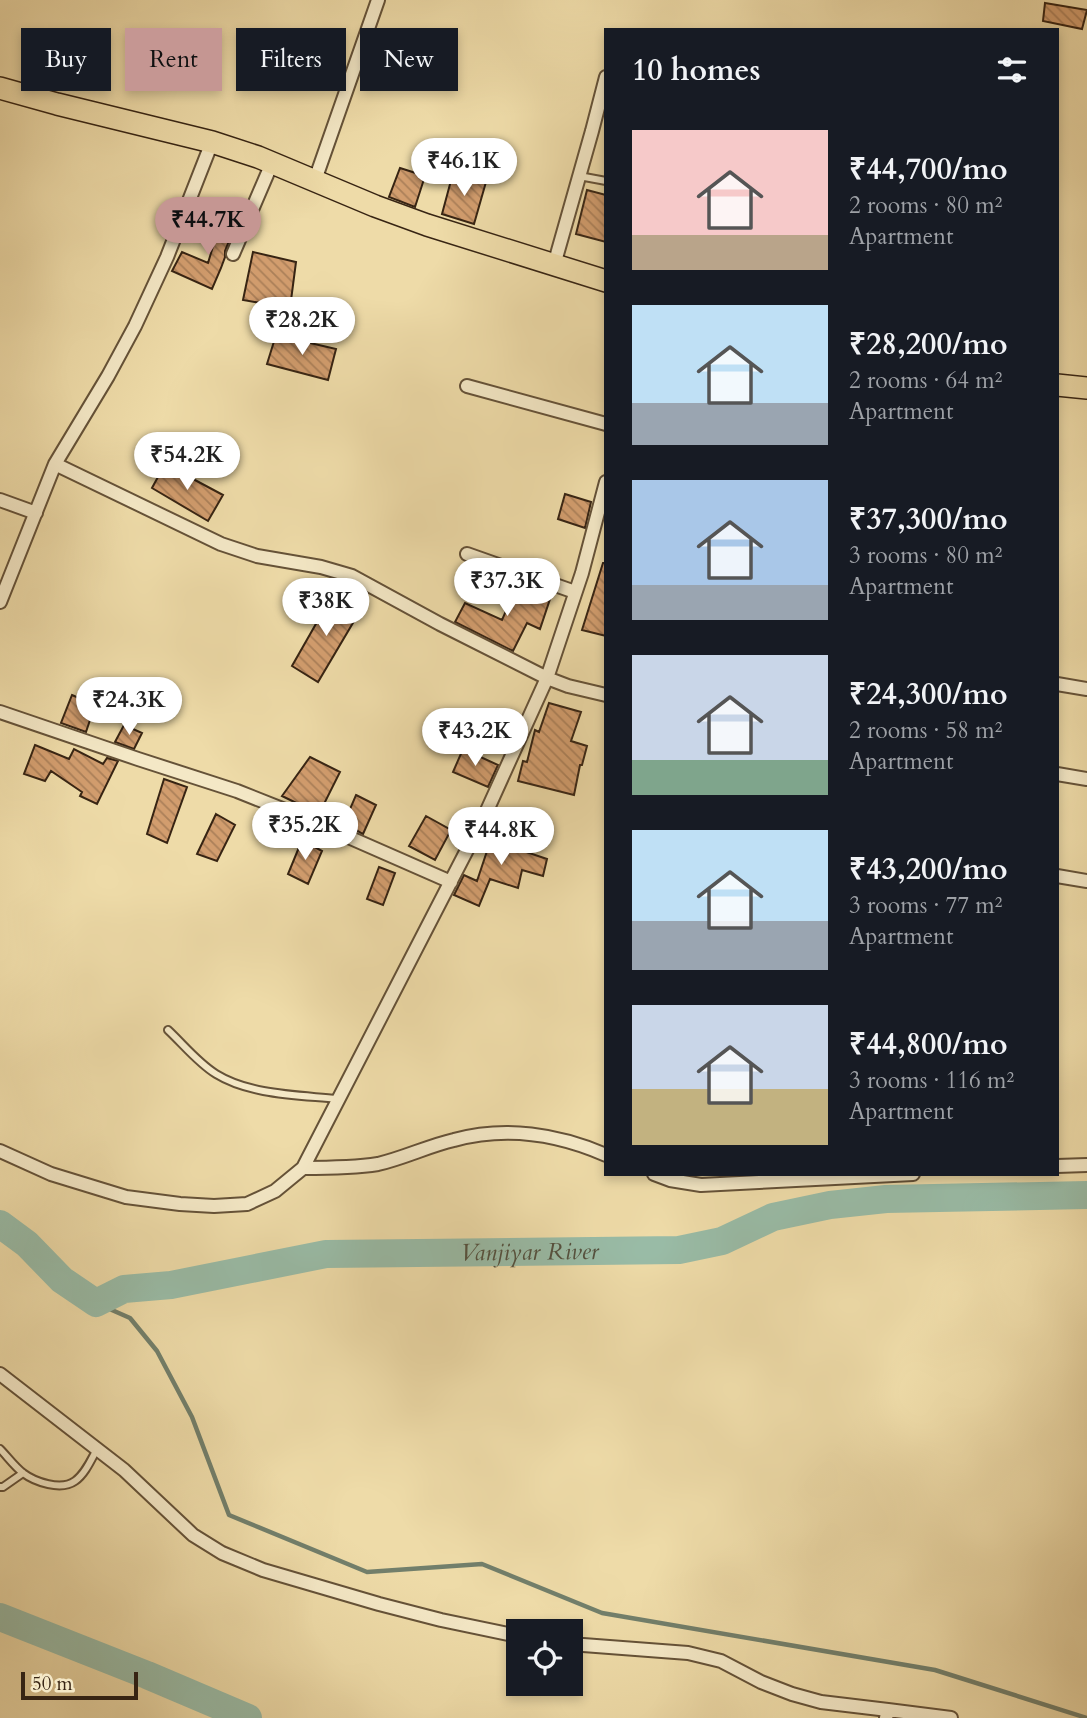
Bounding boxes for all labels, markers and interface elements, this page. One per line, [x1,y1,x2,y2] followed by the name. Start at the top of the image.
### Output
[21,28,111,91] chip: Buy
[125,28,222,91] chip: Rent
[236,28,346,91] chip: Filters
[360,28,458,91] chip: New
[632,50,761,91] text: 10 homes
[993,51,1031,89] icon: filters
[407,138,521,198] pin: ₹46.1K
[427,145,501,176] text: ₹46.1K
[849,149,1008,190] text: ₹44,700/mo
[688,158,772,242] icon: home
[849,190,1002,221] text: 2 rooms · 80 m²
[151,198,265,257] pin: ₹44.7K
[171,204,245,235] text: ₹44.7K
[849,221,953,252] text: Apartment
[245,298,359,357] pin: ₹28.2K
[265,304,339,335] text: ₹28.2K
[849,324,1008,365] text: ₹28,200/mo
[688,333,772,417] icon: home
[849,365,1002,396] text: 2 rooms · 64 m²
[849,396,953,427] text: Apartment
[130,433,244,492] pin: ₹54.2K
[150,439,224,470] text: ₹54.2K
[849,499,1008,540] text: ₹37,300/mo
[688,508,772,592] icon: home
[849,540,1002,571] text: 3 rooms · 80 m²
[450,558,564,618] pin: ₹37.3K
[470,565,544,596] text: ₹37.3K
[849,571,953,602] text: Apartment
[285,578,367,638] pin: ₹38K
[298,585,354,616] text: ₹38K
[849,674,1008,715] text: ₹24,300/mo
[72,678,186,737] pin: ₹24.3K
[688,683,772,767] icon: home
[92,684,166,715] text: ₹24.3K
[418,708,532,768] pin: ₹43.2K
[438,715,512,746] text: ₹43.2K
[849,715,1002,746] text: 2 rooms · 58 m²
[849,746,953,777] text: Apartment
[248,802,362,862] pin: ₹35.2K
[444,808,558,867] pin: ₹44.8K
[268,809,342,840] text: ₹35.2K
[464,814,538,845] text: ₹44.8K
[849,849,1008,890] text: ₹43,200/mo
[688,858,772,942] icon: home
[849,890,1002,921] text: 3 rooms · 77 m²
[849,921,953,952] text: Apartment
[849,1024,1008,1065] text: ₹44,800/mo
[688,1033,772,1117] icon: home
[849,1065,1014,1096] text: 3 rooms · 116 m²
[849,1096,953,1127] text: Apartment
[460,1234,600,1269] water label: Vanjiyar River
[506,1619,583,1696] map controls
[506,1619,583,1696] button: locate
[21,1669,138,1701] scale bar
[32,1671,73,1697] text: 50 m

